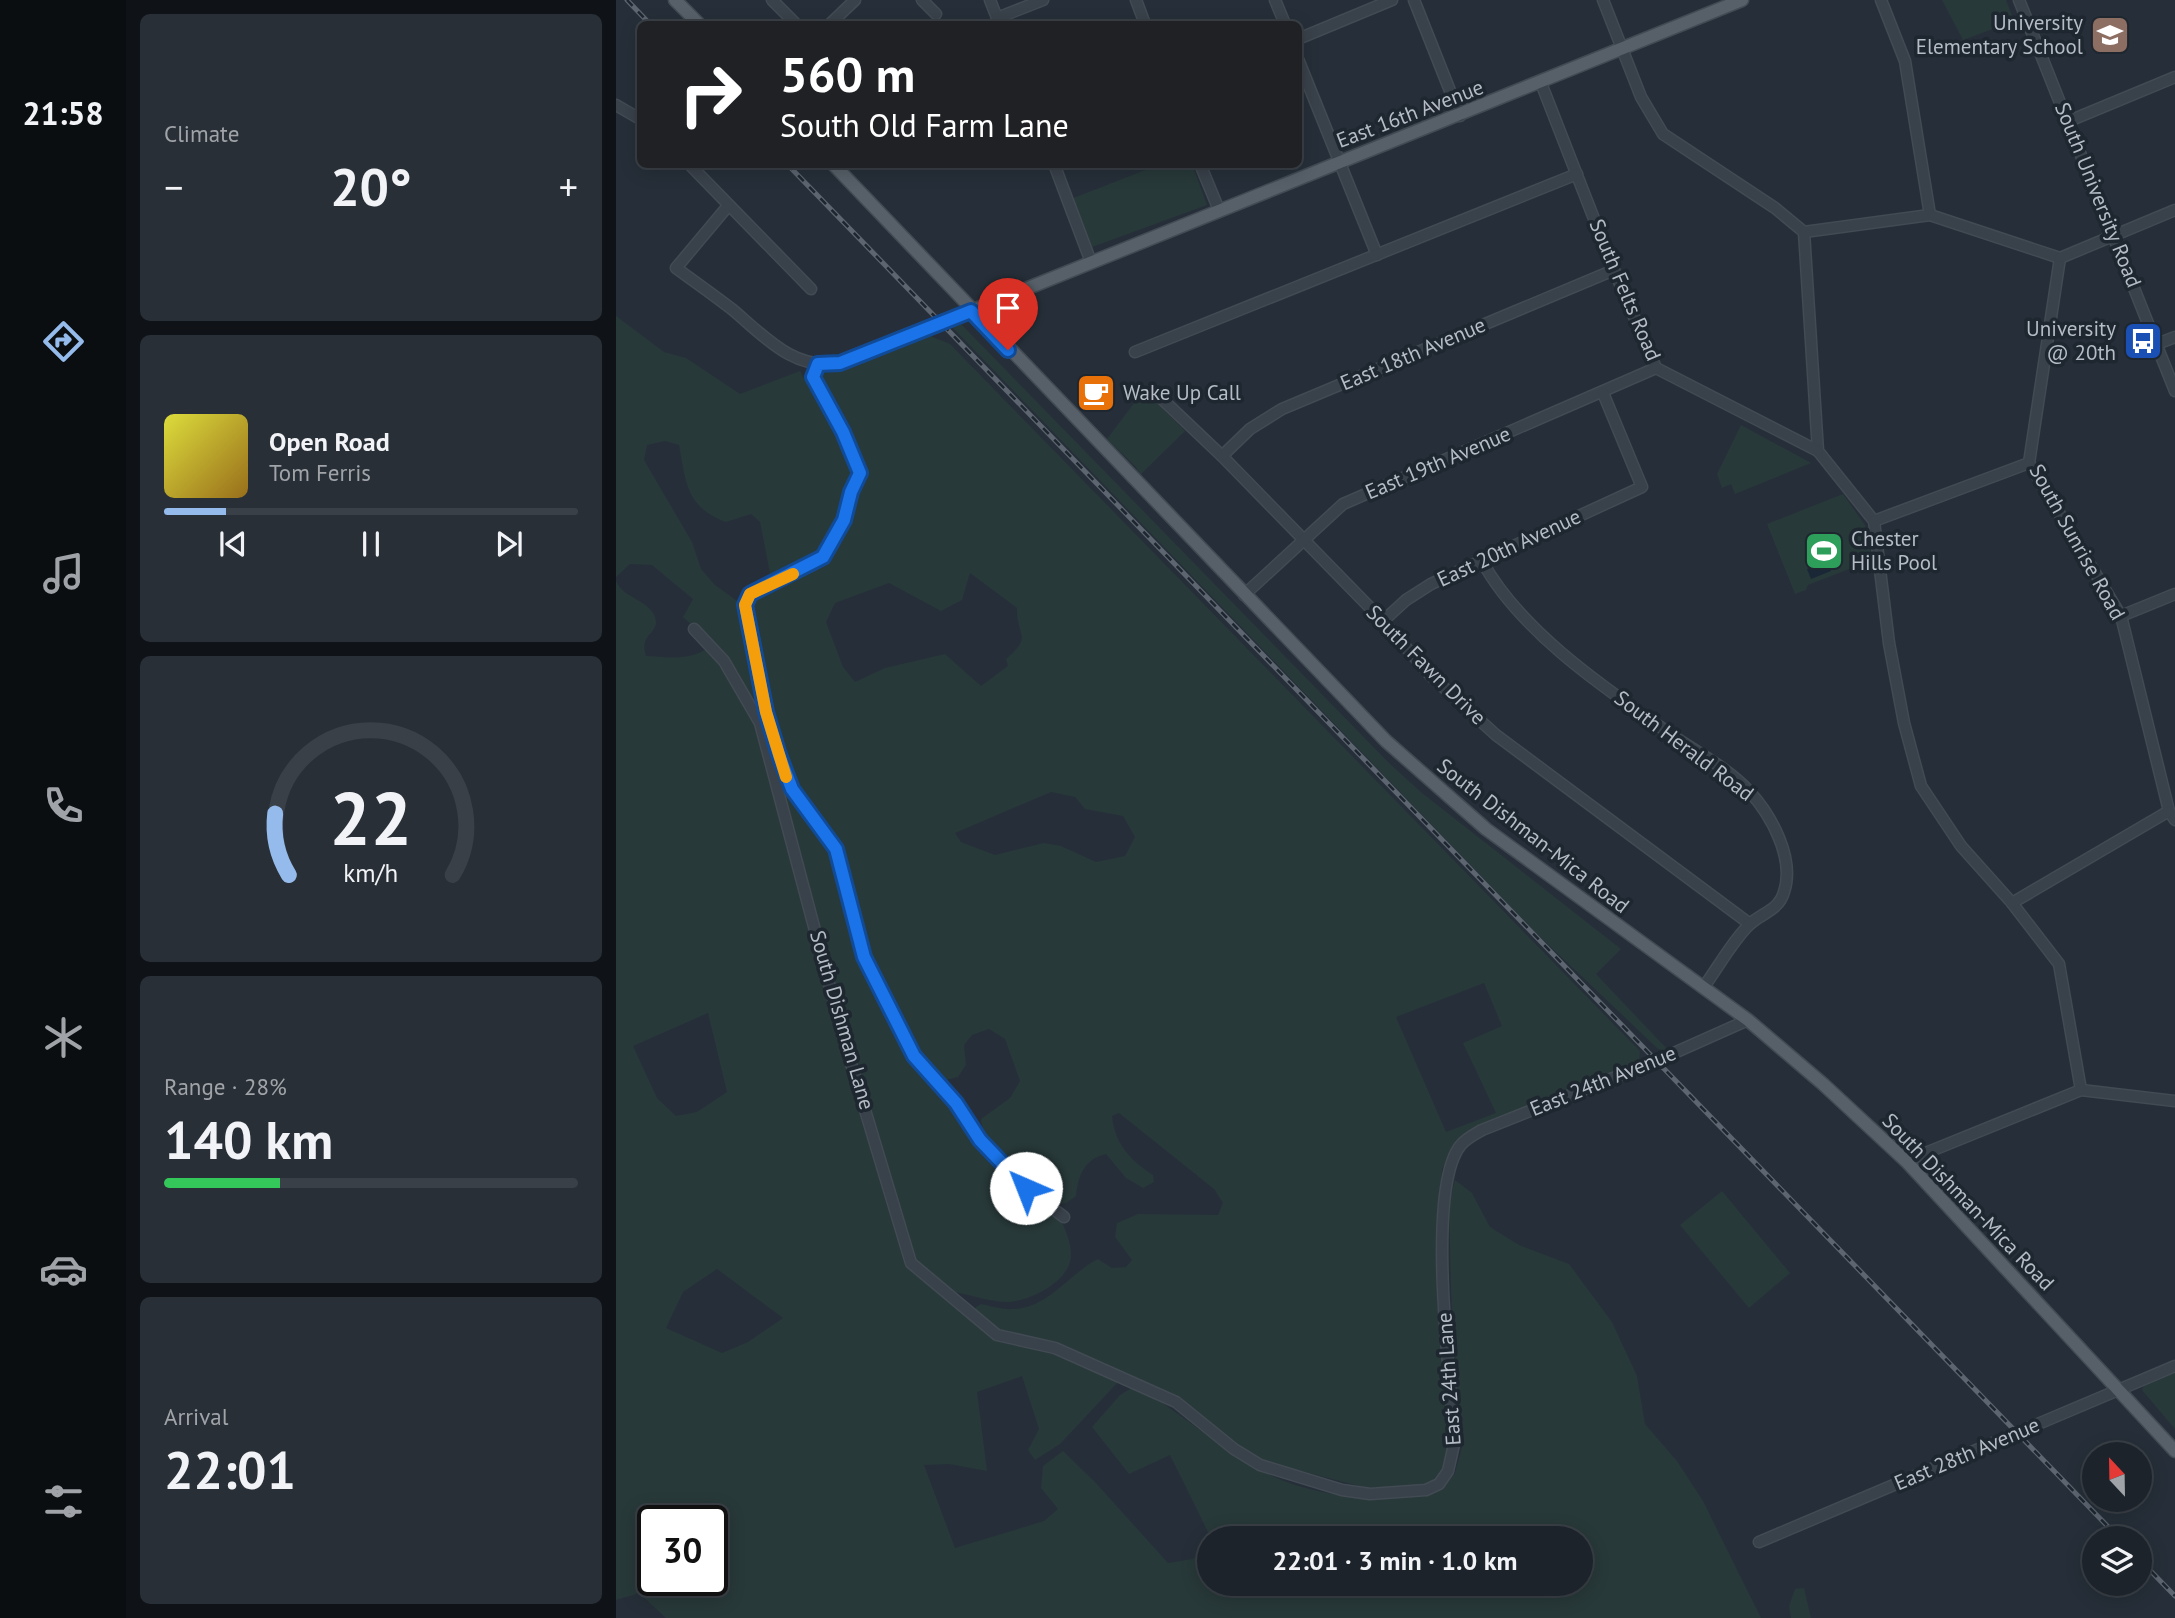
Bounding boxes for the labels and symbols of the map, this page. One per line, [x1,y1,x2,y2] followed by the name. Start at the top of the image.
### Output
[1916,9,2083,60] place label: University Elementary School
[2089,14,2131,56] school or university icon: University Elementary School
[1333,73,1487,154] street label: East 16th Avenue
[2049,98,2148,291] street label: South University Road
[1583,215,1668,365] street label: South Felts Road
[978,278,1038,350] pin
[1336,311,1490,396] street label: East 18th Avenue
[2026,315,2116,366] place label: University @ 20th
[2122,320,2164,362] bus stop icon: University @ 20th
[1075,372,1117,414] cafe icon: Wake Up Call
[1123,379,1241,406] place label: Wake Up Call
[1361,420,1515,505] street label: East 19th Avenue
[2023,459,2131,625] street label: South Sunrise Road
[1433,503,1585,593] street label: East 20th Avenue
[1851,525,1937,576] place label: Chester Hills Pool
[1803,530,1845,572] sports icon: Chester Hills Pool
[1361,599,1492,730] street label: South Fawn Drive
[1609,684,1759,807] street label: South Herald Road
[1432,752,1635,919] street label: South Dishman-Mica Road
[804,927,881,1113] street label: South Dishman Lane
[1526,1039,1680,1122] street label: East 24th Avenue
[1877,1107,2060,1296] street label: South Dishman-Mica Road
[989,1151,1063,1225] position arrow
[1430,1312,1467,1446] street label: East 24th Lane
[1890,1411,2044,1496] street label: East 28th Avenue
[2082,1442,2152,1512] north arrow
[637,1505,728,1596] speed limit sign: 30

